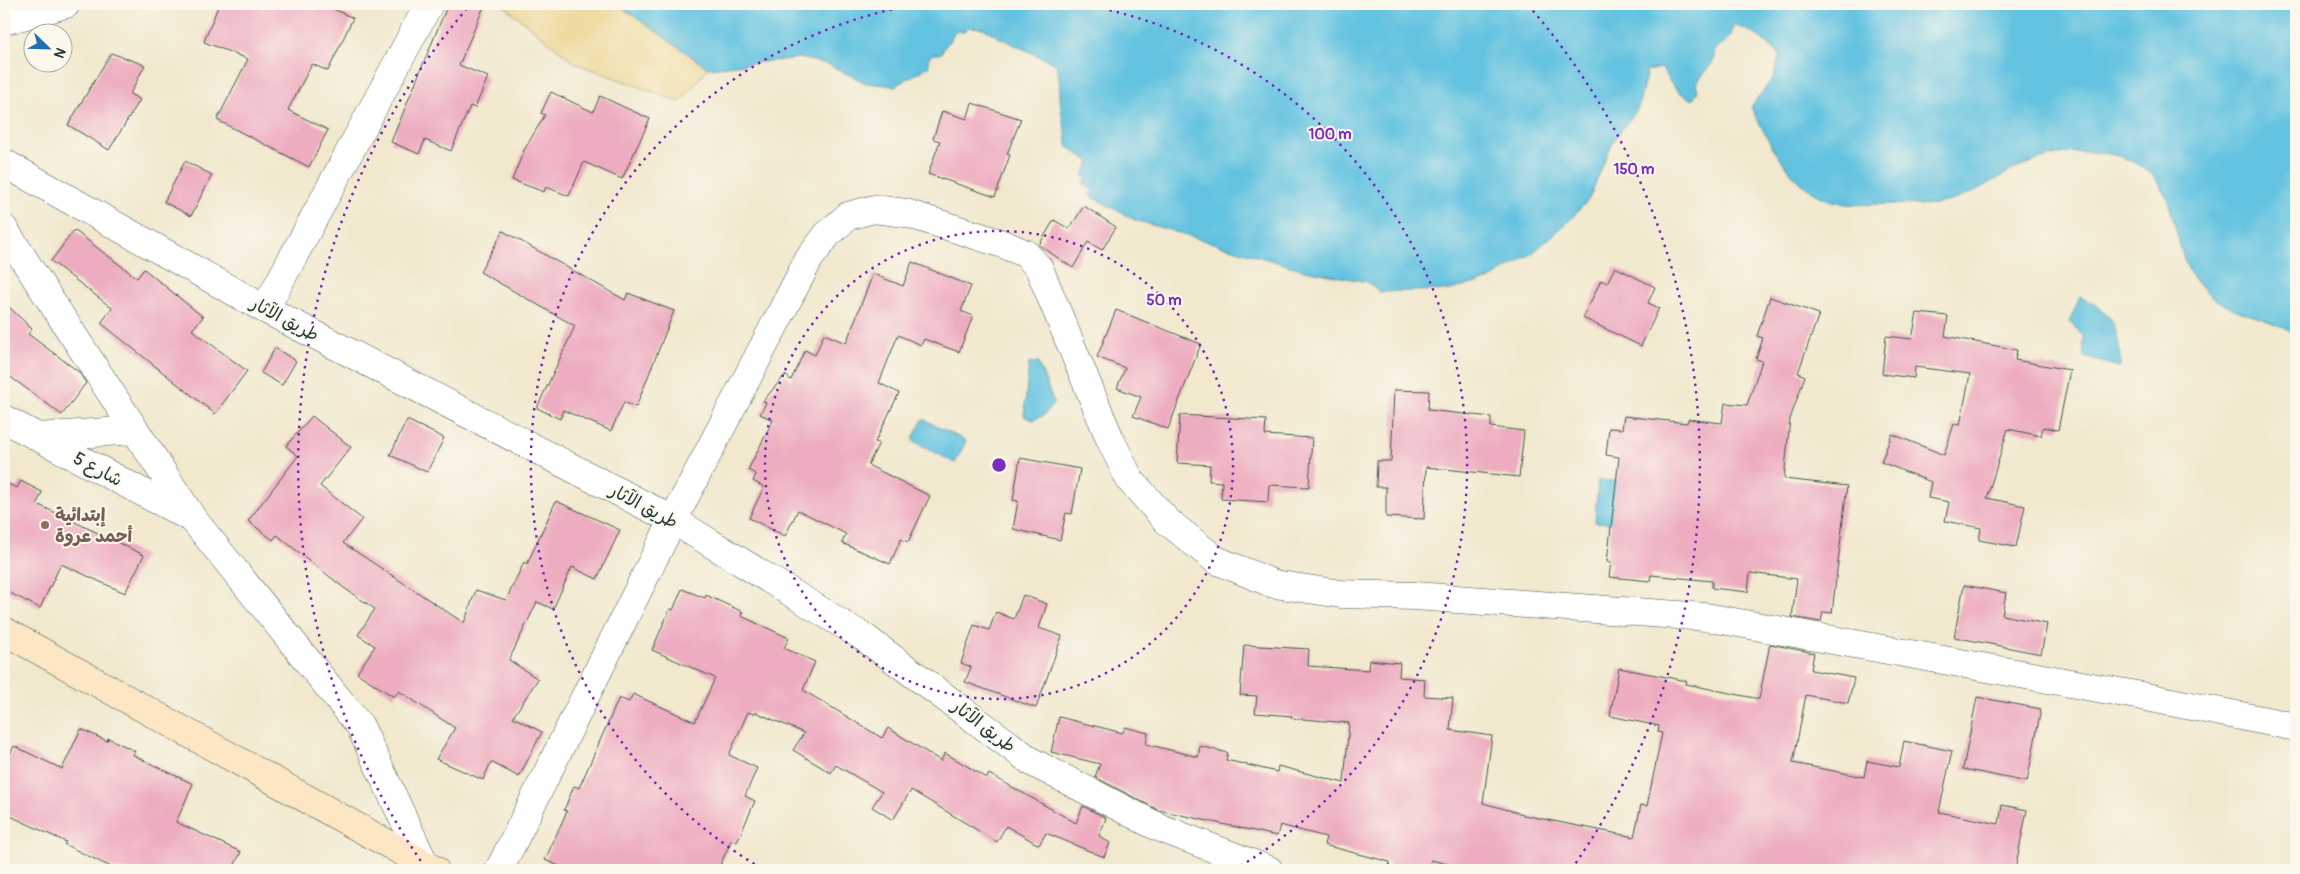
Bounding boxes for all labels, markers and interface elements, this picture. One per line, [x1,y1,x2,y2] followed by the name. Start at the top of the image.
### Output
[22,22,72,72] north arrow
[50,45,69,61] text: N
[1309,125,1351,144] text: 100 m
[1614,160,1654,179] text: 150 m
[245,291,323,347] street label: طريق الآثار
[1147,291,1181,310] text: 50 m
[69,447,126,492] street label: شارع 5
[990,456,1008,474] centre of rings
[604,478,682,534] street label: طريق الآثار
[55,504,133,548] place label: إبتدائية أحمد عروة
[39,519,51,531] marker: إبتدائية أحمد عروة
[946,694,1020,758] street label: طريق الآثار

